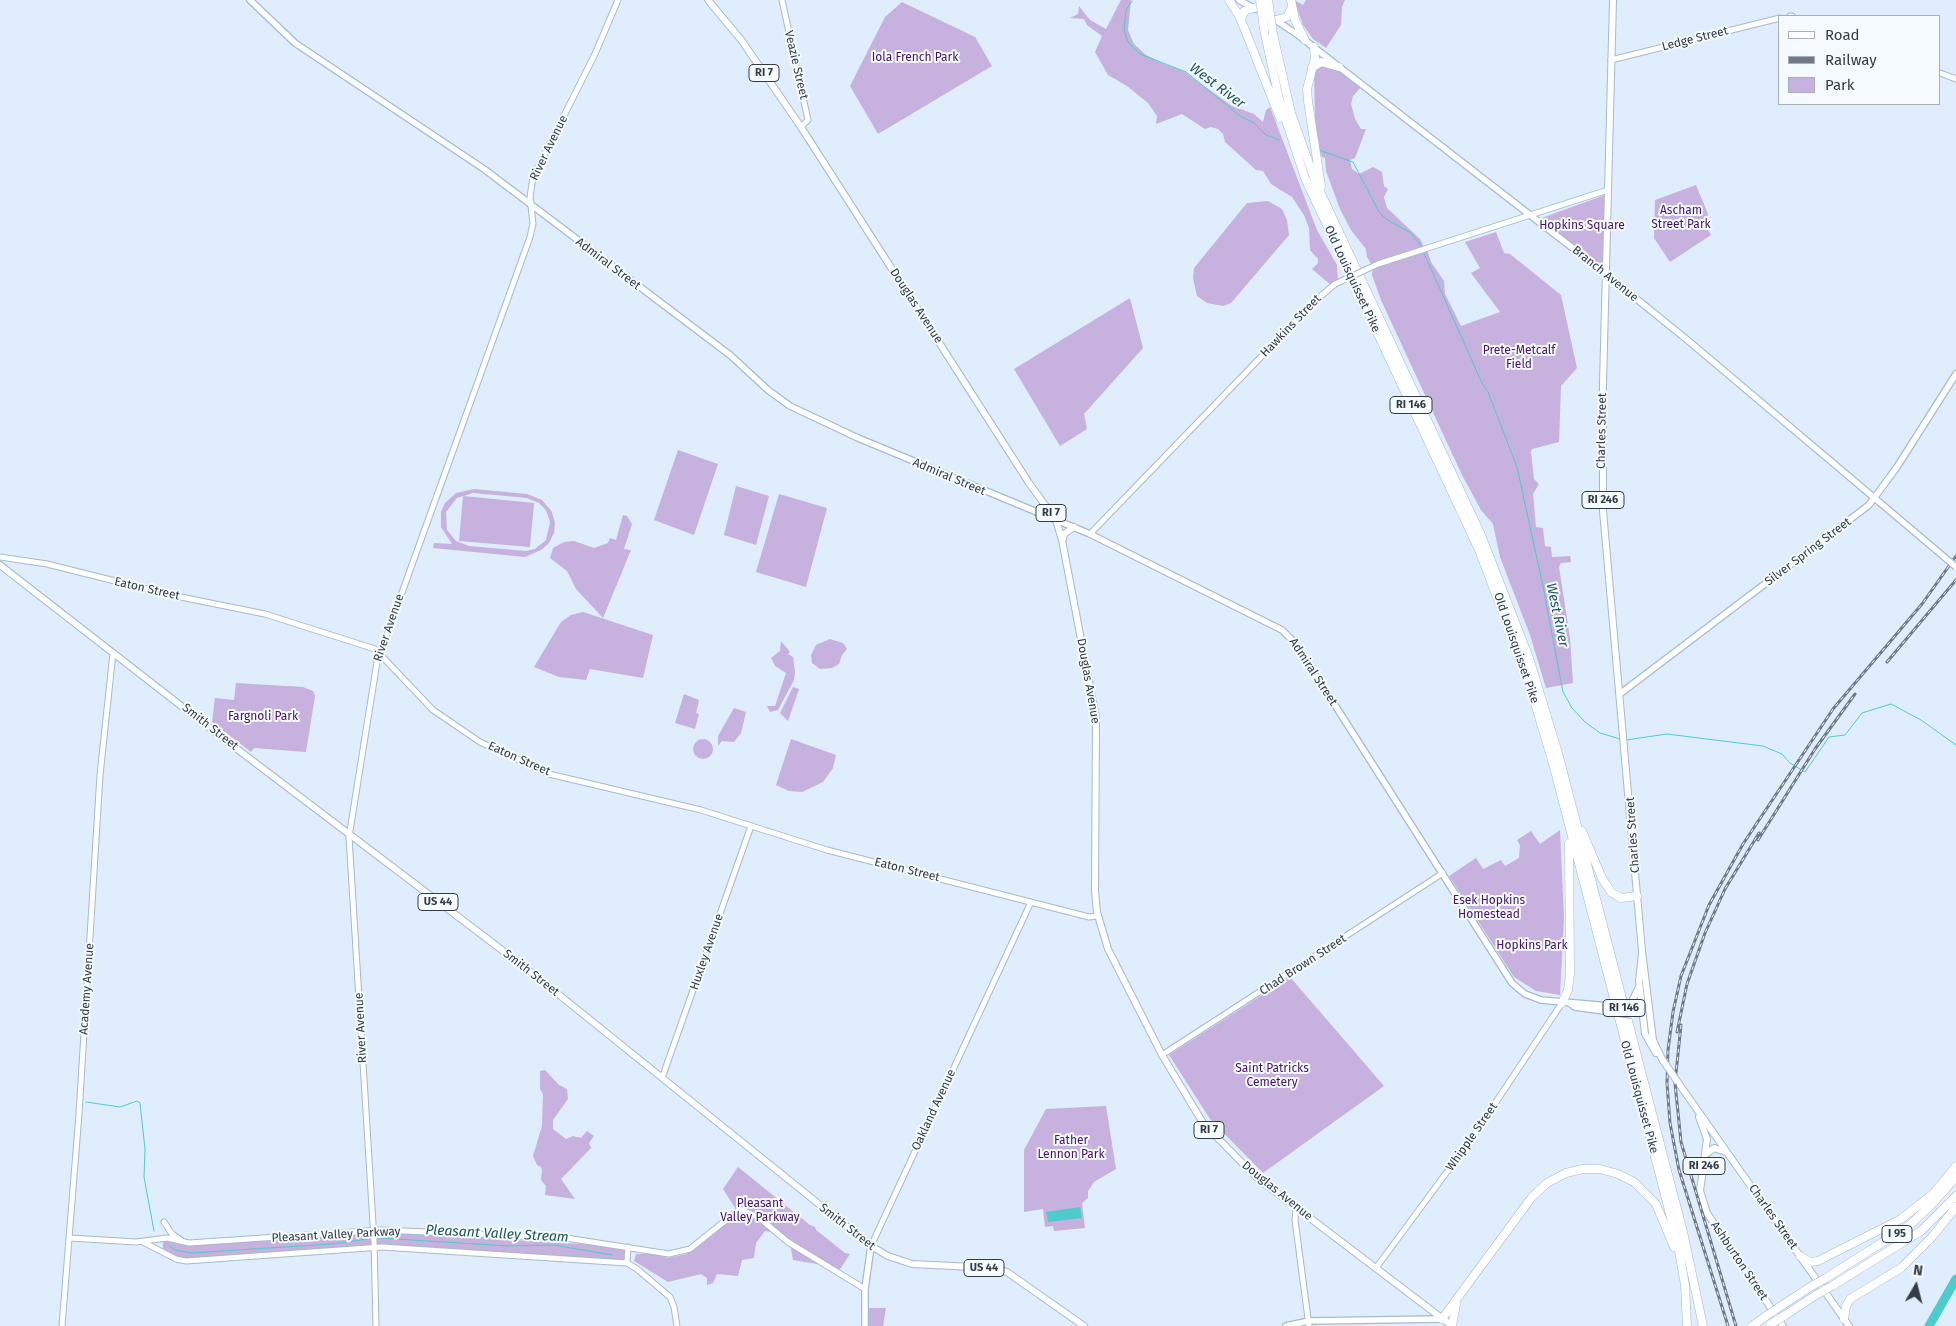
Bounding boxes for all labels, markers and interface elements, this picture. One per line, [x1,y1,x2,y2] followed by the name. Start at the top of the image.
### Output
[1778,15,1941,105] legend
[1660,24,1730,54] street label: Ledge Street
[1825,26,1860,44] text: Road
[781,29,811,101] street label: Veazie Street
[872,51,958,65] park label: Iola French Park
[1825,51,1877,69] text: Railway
[1186,60,1248,112] water label: West River
[749,64,779,82] road number: RI 7
[1825,76,1855,94] text: Park
[527,113,571,183] street label: River Avenue
[1651,204,1711,232] park label: Ascham Street Park
[1539,219,1625,233] park label: Hopkins Square
[1321,223,1383,335] street label: Old Louisquisset Pike
[573,235,643,293] street label: Admiral Street
[1569,243,1641,305] street label: Branch Avenue
[886,266,946,346] street label: Douglas Avenue
[1258,292,1324,360] street label: Hawkins Street
[1483,344,1555,372] park label: Prete-Metcalf Field
[1594,393,1610,469] street label: Charles Street
[1390,396,1432,414] road number: RI 146
[910,455,988,499] street label: Admiral Street
[1582,492,1624,508] road number: RI 246
[1036,504,1066,522] road number: RI 7
[1762,515,1854,589] street label: Silver Spring Street
[113,574,181,604] street label: Eaton Street
[1542,581,1572,649] water label: West River
[1490,591,1542,705] street label: Old Louisquisset Pike
[371,592,407,664] street label: River Avenue
[1286,636,1340,708] street label: Admiral Street
[1073,637,1103,725] street label: Douglas Avenue
[179,701,241,753] street label: Smith Street
[228,710,298,724] park label: Fargnoli Park
[486,739,552,779] street label: Eaton Street
[1623,797,1643,873] street label: Charles Street
[873,855,941,885] street label: Eaton Street
[418,894,458,910] road number: US 44
[1453,894,1525,922] park label: Esek Hopkins Homestead
[687,912,727,992] street label: Huxley Avenue
[1257,932,1349,998] street label: Chad Brown Street
[1496,939,1568,953] park label: Hopkins Park
[77,943,97,1035] street label: Academy Avenue
[500,947,562,999] street label: Smith Street
[352,992,370,1064] street label: River Avenue
[1603,1000,1645,1016] road number: RI 146
[1617,1039,1661,1155] street label: Old Louisquisset Pike
[1235,1062,1309,1090] park label: Saint Patricks Cemetery
[909,1067,959,1153] street label: Oakland Avenue
[1443,1100,1501,1174] street label: Whipple Street
[1194,1122,1224,1138] road number: RI 7
[1037,1134,1105,1162] park label: Father Lennon Park
[1239,1158,1315,1224] street label: Douglas Avenue
[1683,1158,1725,1174] road number: RI 246
[1745,1182,1801,1252] street label: Charles Street
[720,1197,800,1225] park label: Pleasant Valley Parkway
[816,1201,878,1253] street label: Smith Street
[1707,1219,1771,1303] street label: Ashburton Street
[425,1222,569,1246] water label: Pleasant Valley Stream
[271,1224,401,1246] street label: Pleasant Valley Parkway
[1882,1226,1912,1242] road number: I 95
[964,1260,1004,1276] road number: US 44
[1891,1261,1941,1311] north arrow
[1912,1262,1924,1280] text: N

